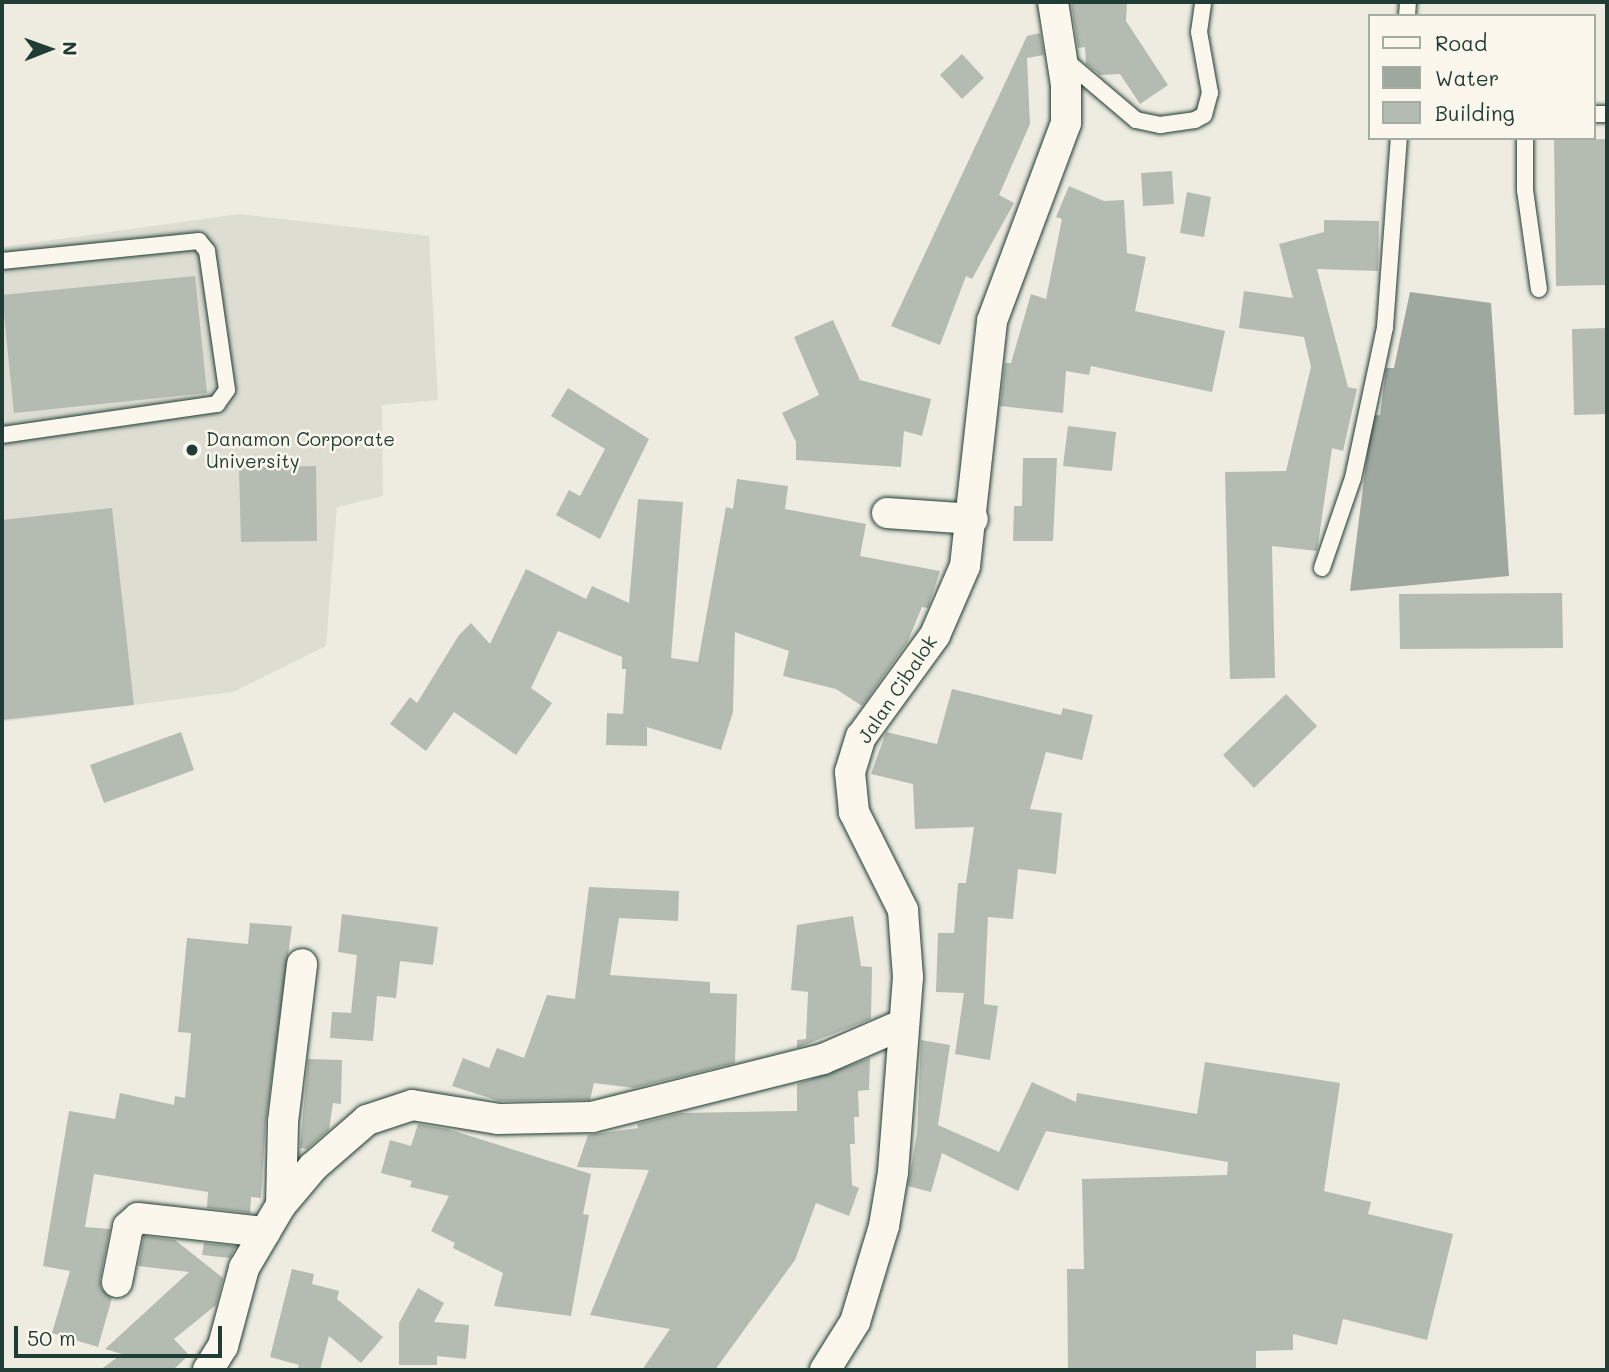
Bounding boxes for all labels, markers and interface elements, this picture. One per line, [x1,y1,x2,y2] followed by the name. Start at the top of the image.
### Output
[14,14,84,84] north arrow
[1368,14,1595,140] legend
[1435,29,1487,56] text: Road
[58,41,83,56] text: N
[1435,64,1499,91] text: Water
[1435,99,1515,126] text: Building
[206,428,395,472] place label: Danamon Corporate University
[184,442,200,458] marker: Danamon Corporate University
[853,631,941,747] street label: Jalan Cibalok
[18,1312,226,1356] scale bar
[27,1324,76,1351] text: 50 m

